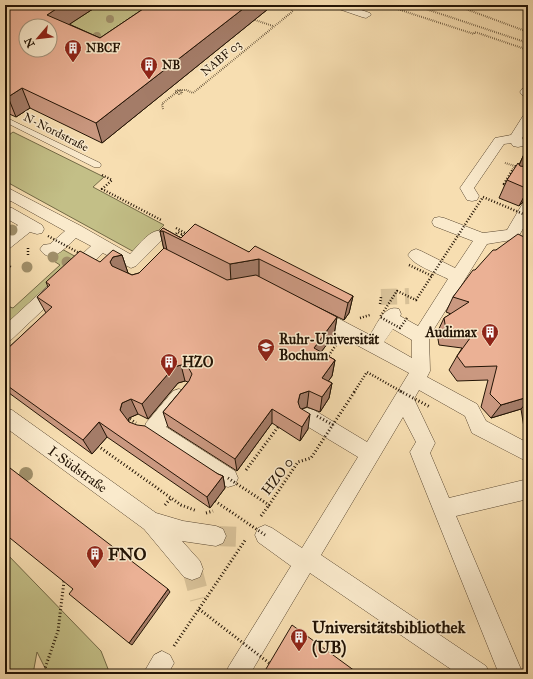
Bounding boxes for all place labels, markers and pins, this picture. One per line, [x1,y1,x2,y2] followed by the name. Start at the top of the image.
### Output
[63,38,83,63] building icon: NBCF
[86,41,120,55] place label: NBCF
[139,55,159,80] building icon: NB
[162,58,180,72] place label: NB
[480,322,500,347] building icon: Audimax
[424,324,478,341] place label: Audimax
[279,331,379,364] place label: Ruhr-Universität Bochum
[256,337,276,362] school or university icon: Ruhr-Universität Bochum
[159,352,179,377] building icon: HZO
[182,354,214,371] place label: HZO
[85,544,105,569] building icon: FNO
[108,544,146,565] place label: FNO
[312,617,467,658] place label: Universitätsbibliothek (UB)
[289,627,309,652] building icon: Universitätsbibliothek (UB)

